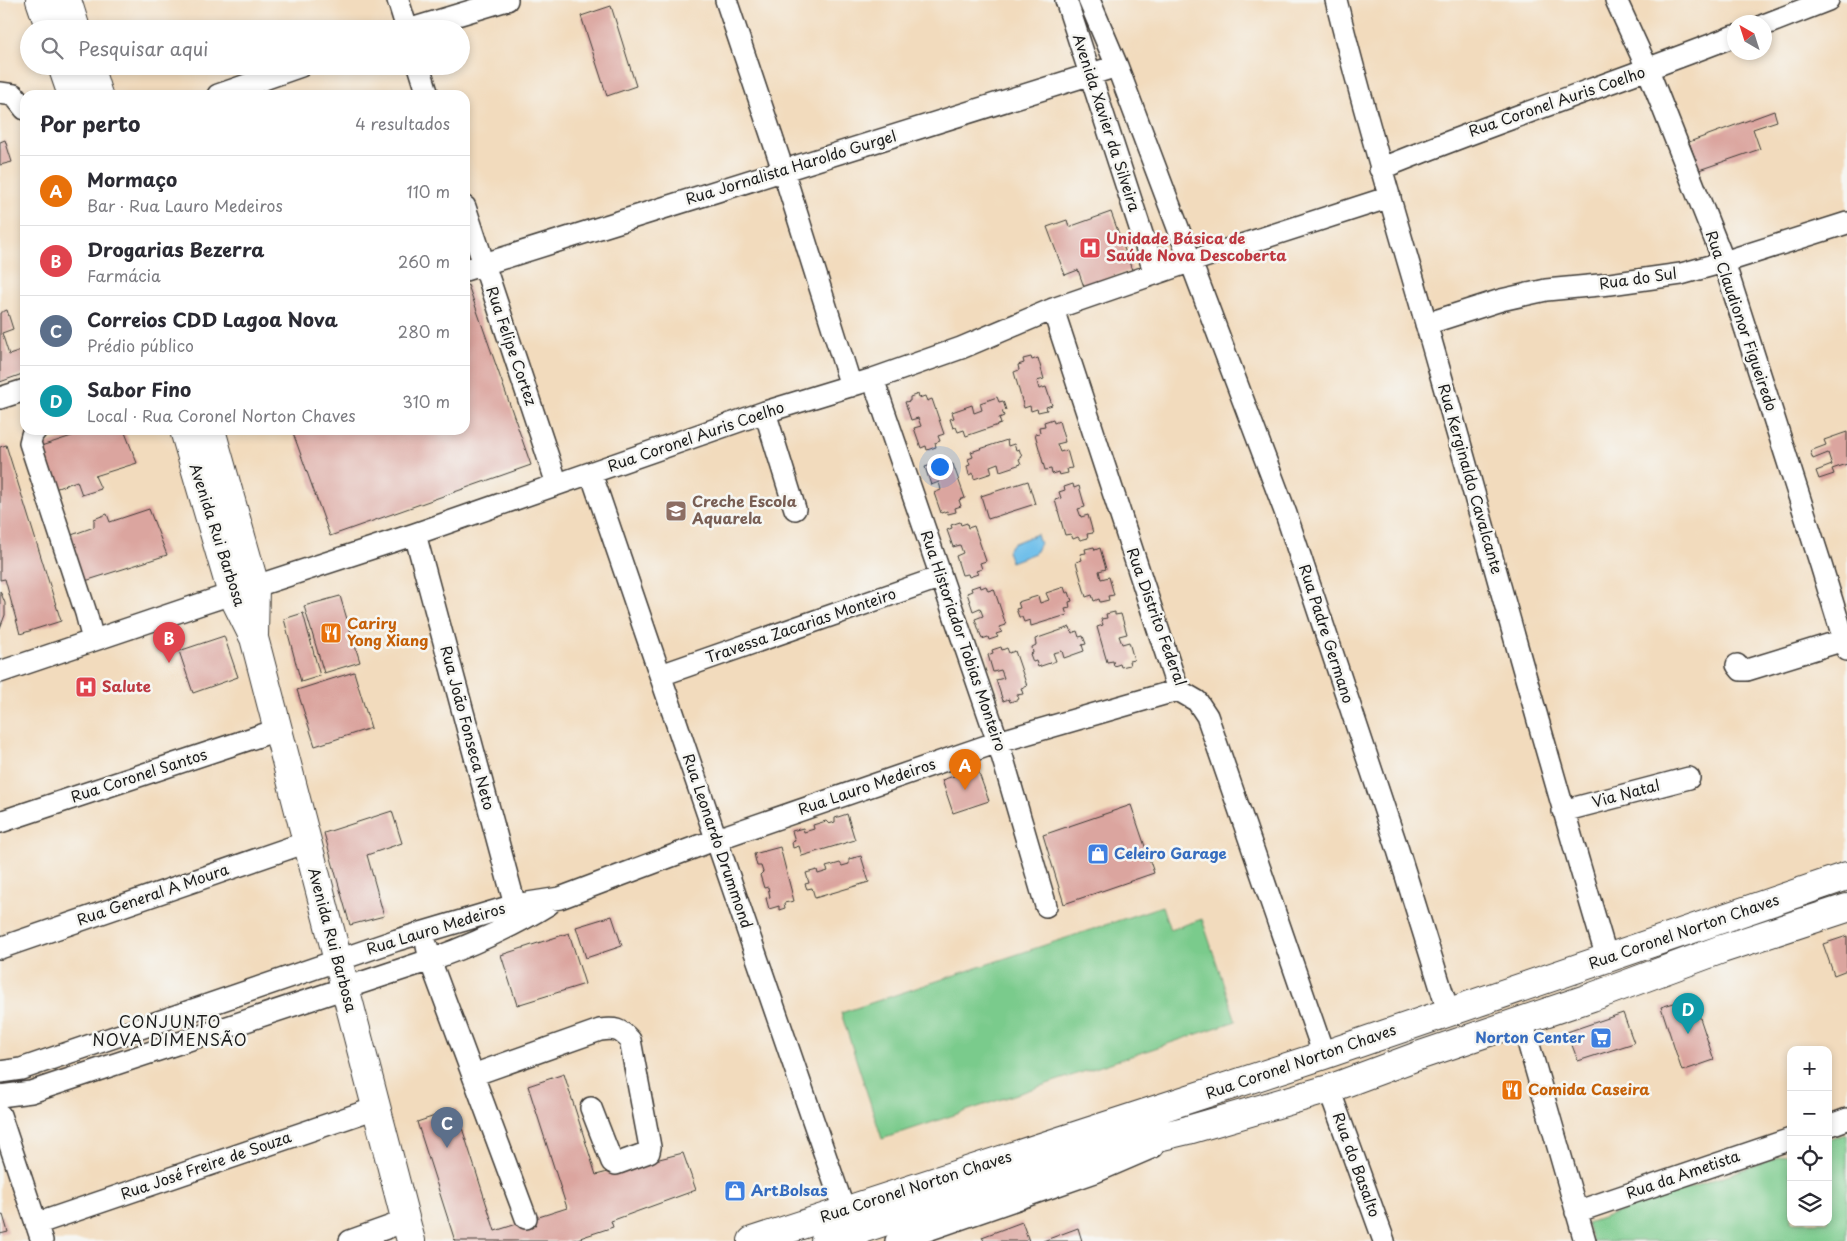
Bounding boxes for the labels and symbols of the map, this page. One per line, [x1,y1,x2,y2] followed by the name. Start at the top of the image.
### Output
[1727,15,1772,60] north arrow
[1068,31,1147,215] street label: Avenida Xavier da Silveira
[1465,60,1648,142] street label: Rua Coronel Auris Coelho
[682,124,899,210] street label: Rua Jornalista Haroldo Gurgel
[1106,226,1287,266] place label: Unidade Básica de Saúde Nova Descoberta
[1701,227,1784,414] street label: Rua Claudionor Figueiredo
[1078,236,1102,260] hospital icon: Unidade Básica de Saúde Nova Descoberta
[1598,261,1678,294] street label: Rua do Sul
[481,283,544,408] street label: Rua Felipe Cortez
[1433,381,1510,576] street label: Rua Kerginaldo Cavalcante
[604,395,787,477] street label: Rua Coronel Auris Coelho
[927,454,953,480] your location
[184,460,253,609] street label: Avenida Rui Barbosa
[691,489,797,529] place label: Creche Escola Aquarela
[664,499,688,523] school or university icon: Creche Escola Aquarela
[916,527,1013,754] street label: Rua Historiador Tobias Monteiro
[1122,544,1193,689] street label: Rua Distrito Federal
[1294,561,1361,706] street label: Rua Padre Germano
[702,581,899,668] street label: Travessa Zacarias Monteiro
[347,611,428,651] place label: Cariry Yong Xiang
[319,621,343,645] restaurant icon: Cariry Yong Xiang
[153,622,185,663] pin: B
[435,643,501,812] street label: Rua João Fonseca Neto
[102,674,151,697] place label: Salute
[74,675,98,699] hospital icon: Salute
[68,742,210,807] street label: Rua Coronel Santos
[949,749,981,790] pin: A
[678,750,759,931] street label: Rua Leonardo Drummond
[795,751,939,820] street label: Rua Lauro Medeiros
[1589,772,1662,813] street label: Via Natal
[1114,841,1227,864] place label: Celeiro Garage
[1086,842,1110,866] shop icon: Celeiro Garage
[73,857,232,930] street label: Rua General A Moura
[303,865,364,1015] street label: Avenida Rui Barbosa
[1585,887,1782,974] street label: Rua Coronel Norton Chaves
[363,895,508,960] street label: Rua Lauro Medeiros
[1672,993,1704,1034] pin: D
[92,1009,248,1051] district label: CONJUNTO NOVA DIMENSÃO
[1202,1017,1399,1104] street label: Rua Coronel Norton Chaves
[1475,1025,1585,1048] place label: Norton Center
[1589,1026,1613,1050] supermarket icon: Norton Center
[1528,1077,1650,1100] place label: Comida Caseira
[1500,1078,1524,1102] restaurant icon: Comida Caseira
[431,1107,463,1148] pin: C
[1328,1109,1387,1220] street label: Rua do Basalto
[117,1124,295,1205] street label: Rua José Freire de Souza
[1623,1143,1743,1204] street label: Rua da Ametista
[817,1144,1014,1227] street label: Rua Coronel Norton Chaves
[751,1178,828,1201] place label: ArtBolsas
[723,1179,747,1203] shop icon: ArtBolsas

